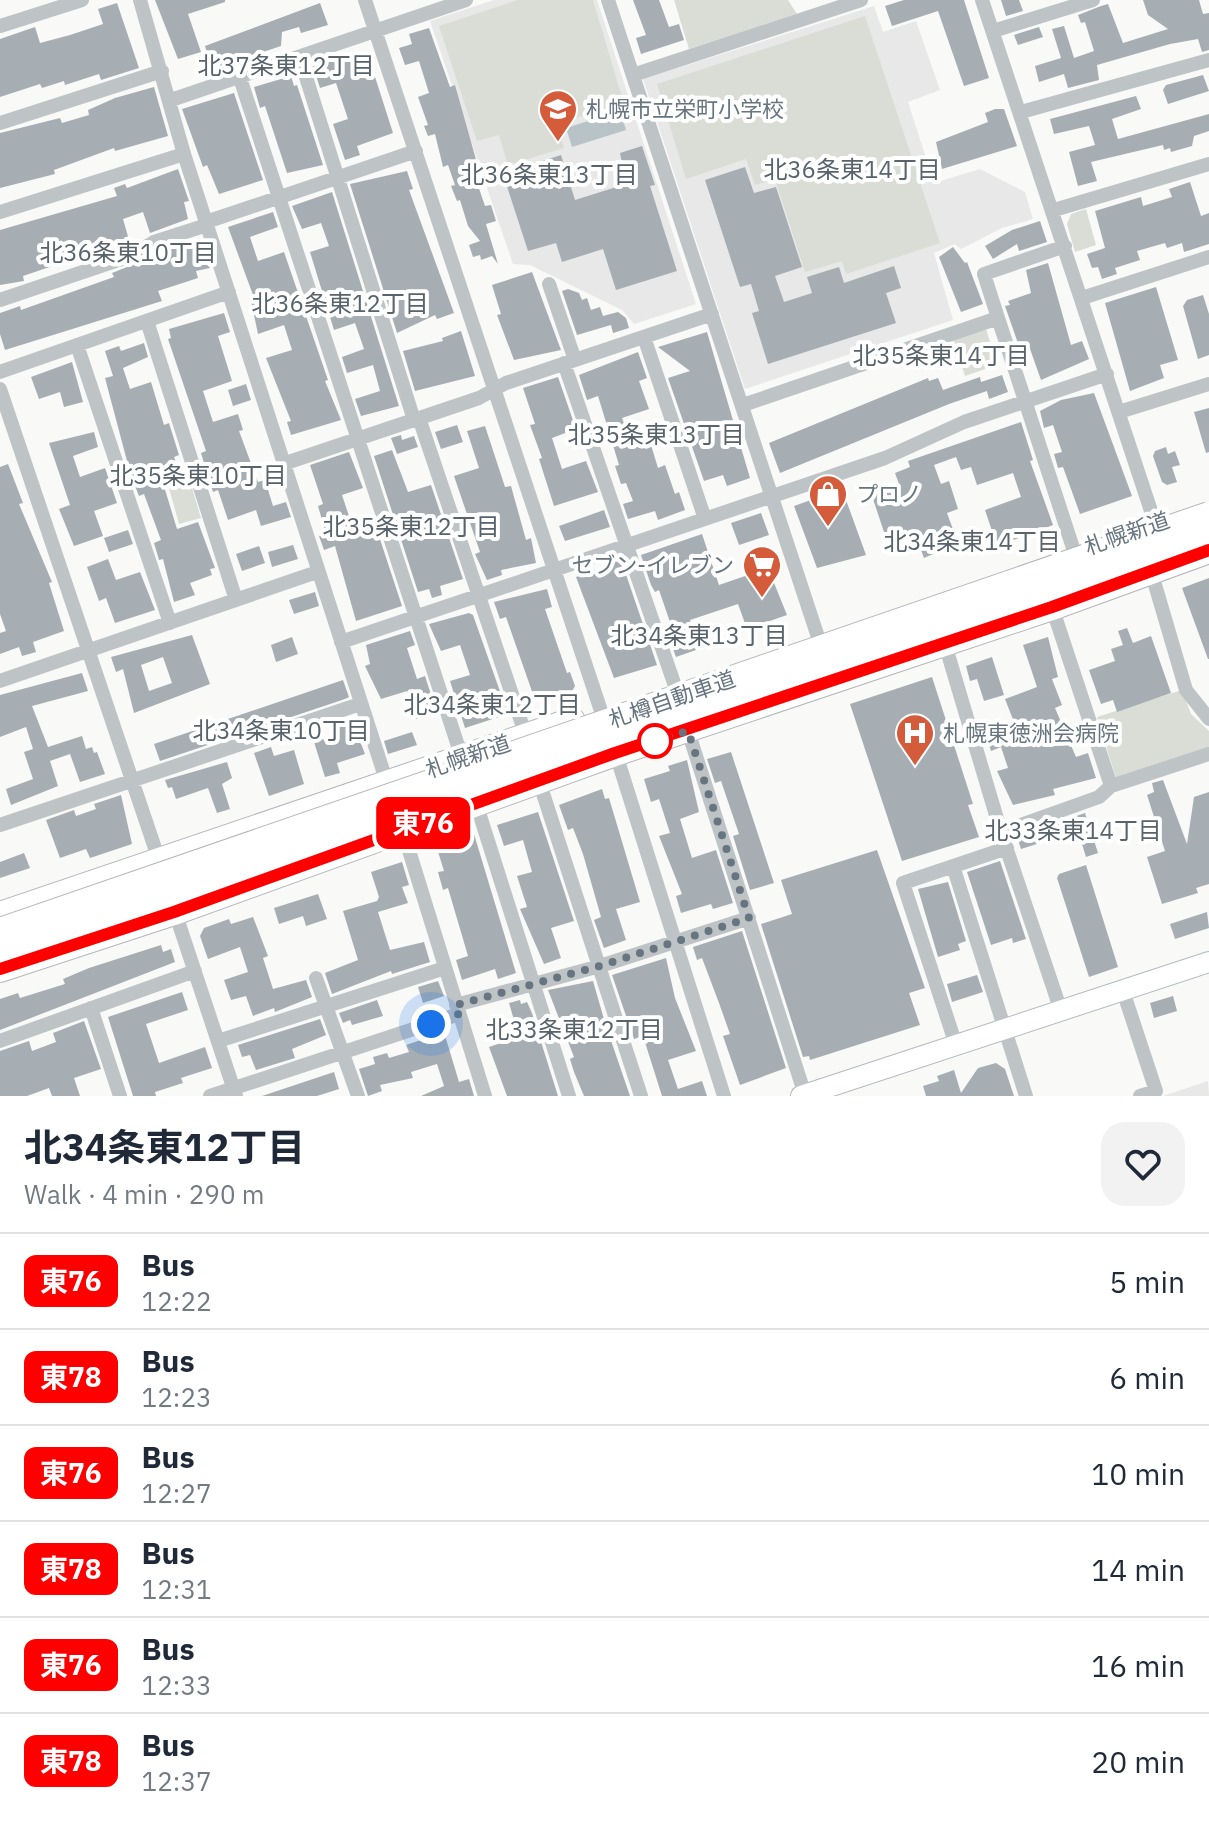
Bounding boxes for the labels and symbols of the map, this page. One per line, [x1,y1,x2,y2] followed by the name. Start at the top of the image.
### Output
[197,49,375,81] district label: 北37条東12丁目
[537,88,579,143] school or university icon: 札幌市立栄町小学校
[586,94,784,123] place label: 札幌市立栄町小学校
[763,153,941,185] district label: 北36条東14丁目
[460,158,638,190] district label: 北36条東13丁目
[39,236,217,268] district label: 北36条東10丁目
[251,287,429,319] district label: 北36条東12丁目
[852,339,1030,371] district label: 北35条東14丁目
[567,418,745,450] district label: 北35条東13丁目
[109,459,287,491] district label: 北35条東10丁目
[807,473,849,528] shop icon: プロノ
[856,479,922,508] place label: プロノ
[1081,504,1173,561] street label: 札幌新道
[322,510,500,542] district label: 北35条東12丁目
[883,525,1061,557] district label: 北34条東14丁目
[741,544,783,599] supermarket icon: セブン-イレブン
[571,550,734,579] place label: セブン-イレブン
[610,619,788,651] district label: 北34条東13丁目
[605,663,739,734] street label: 札樽自動車道
[403,688,581,720] district label: 北34条東12丁目
[894,712,936,767] hospital icon: 札幌東徳洲会病院
[192,714,370,746] district label: 北34条東10丁目
[943,718,1119,747] place label: 札幌東徳洲会病院
[638,724,672,758] unlabelled marker
[422,727,514,784] street label: 札幌新道
[377,797,469,849] line badge: 東76
[984,814,1162,846] district label: 北33条東14丁目
[411,1004,451,1044] your location
[485,1013,663,1045] district label: 北33条東12丁目

